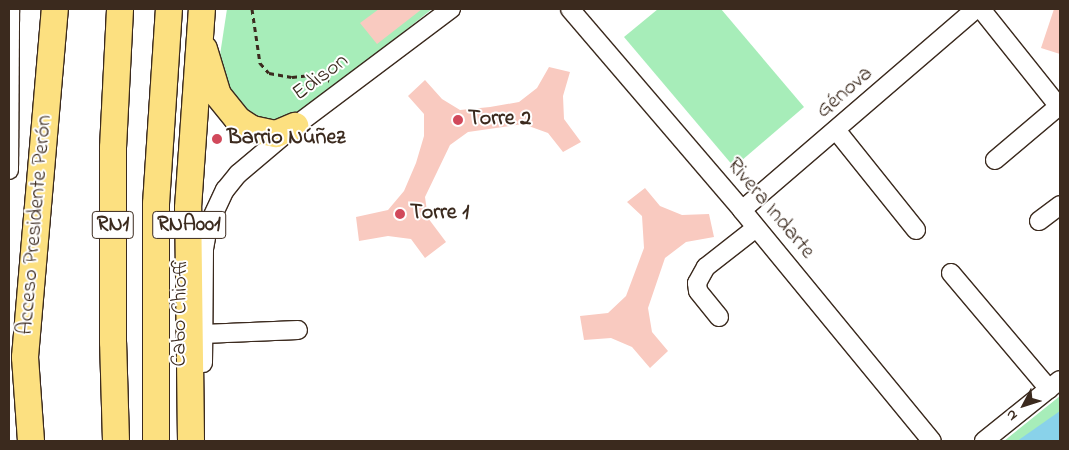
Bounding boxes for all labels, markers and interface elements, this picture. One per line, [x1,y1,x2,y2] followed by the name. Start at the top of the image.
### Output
[288,48,354,108] street label: Edison
[811,61,879,125] street label: Génova
[468,107,531,133] place label: Torre 2
[13,114,59,336] street label: Acceso Presidente Perón
[452,114,464,126] marker: Torre 2
[227,126,346,152] place label: Barrio Núñez
[211,133,223,145] marker: Barrio Núñez
[720,153,820,265] street label: Rivera Indarte
[410,201,469,227] place label: Torre 1
[92,206,134,244] road number: RN1
[152,206,226,244] road number: RNA001
[394,208,406,220] marker: Torre 1
[167,259,195,367] street label: Cabo Chioffi
[999,380,1049,430] north arrow
[1001,405,1023,425] text: N

